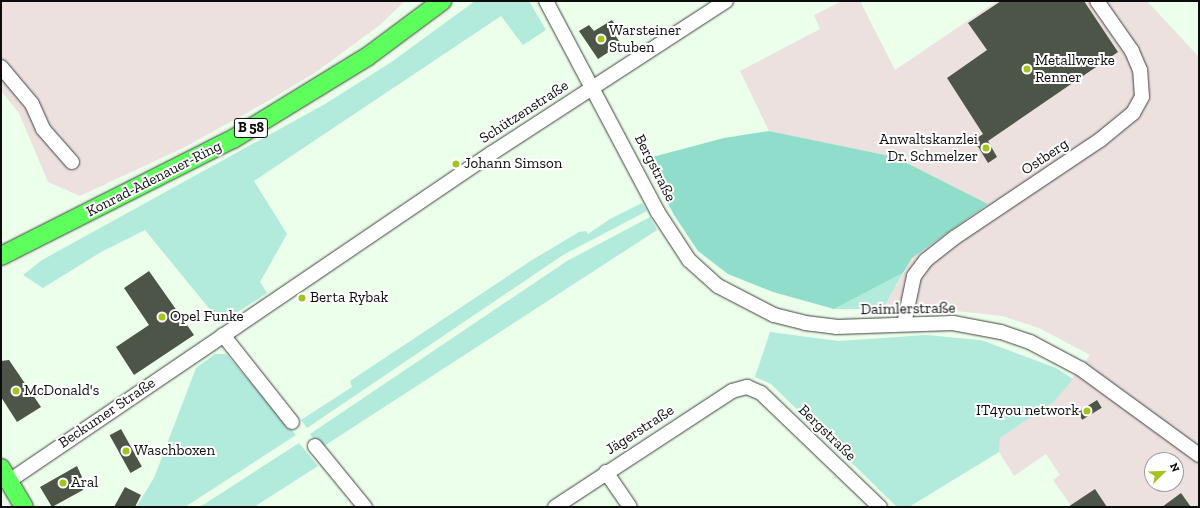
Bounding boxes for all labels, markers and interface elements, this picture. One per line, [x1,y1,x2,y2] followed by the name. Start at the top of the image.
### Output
[609,21,681,56] place label: Warsteiner Stuben
[596,34,606,44] marker: Warsteiner Stuben
[1035,51,1115,86] place label: Metallwerke Renner
[1022,64,1032,74] marker: Metallwerke Renner
[476,77,572,147] street label: Schützenstraße
[233,116,269,140] road number: B 58
[879,130,978,165] place label: Anwaltskanzlei Dr. Schmelzer
[630,131,680,205] street label: Bergstraße
[1018,135,1072,179] street label: Ostberg
[83,137,225,221] street label: Konrad-Adenauer-Ring
[981,143,991,153] marker: Anwaltskanzlei Dr. Schmelzer
[464,155,562,173] place label: Johann Simson
[451,159,461,169] marker: Johann Simson
[310,289,388,307] place label: Berta Rybak
[297,293,307,303] marker: Berta Rybak
[860,299,956,319] street label: Daimlerstraße
[170,308,244,326] place label: Opel Funke
[157,312,167,322] marker: Opel Funke
[55,374,159,452] street label: Beckumer Straße
[24,382,99,400] place label: McDonald's
[11,386,21,396] marker: McDonald's
[602,401,678,459] street label: Jägerstraße
[794,401,860,465] street label: Bergstraße
[976,402,1079,420] place label: IT4you network
[1082,406,1092,416] marker: IT4you network
[134,442,215,460] place label: Waschboxen
[121,446,131,456] marker: Waschboxen
[1144,452,1184,492] north arrow
[1167,461,1182,474] text: N
[71,474,98,492] place label: Aral
[58,478,68,488] marker: Aral

